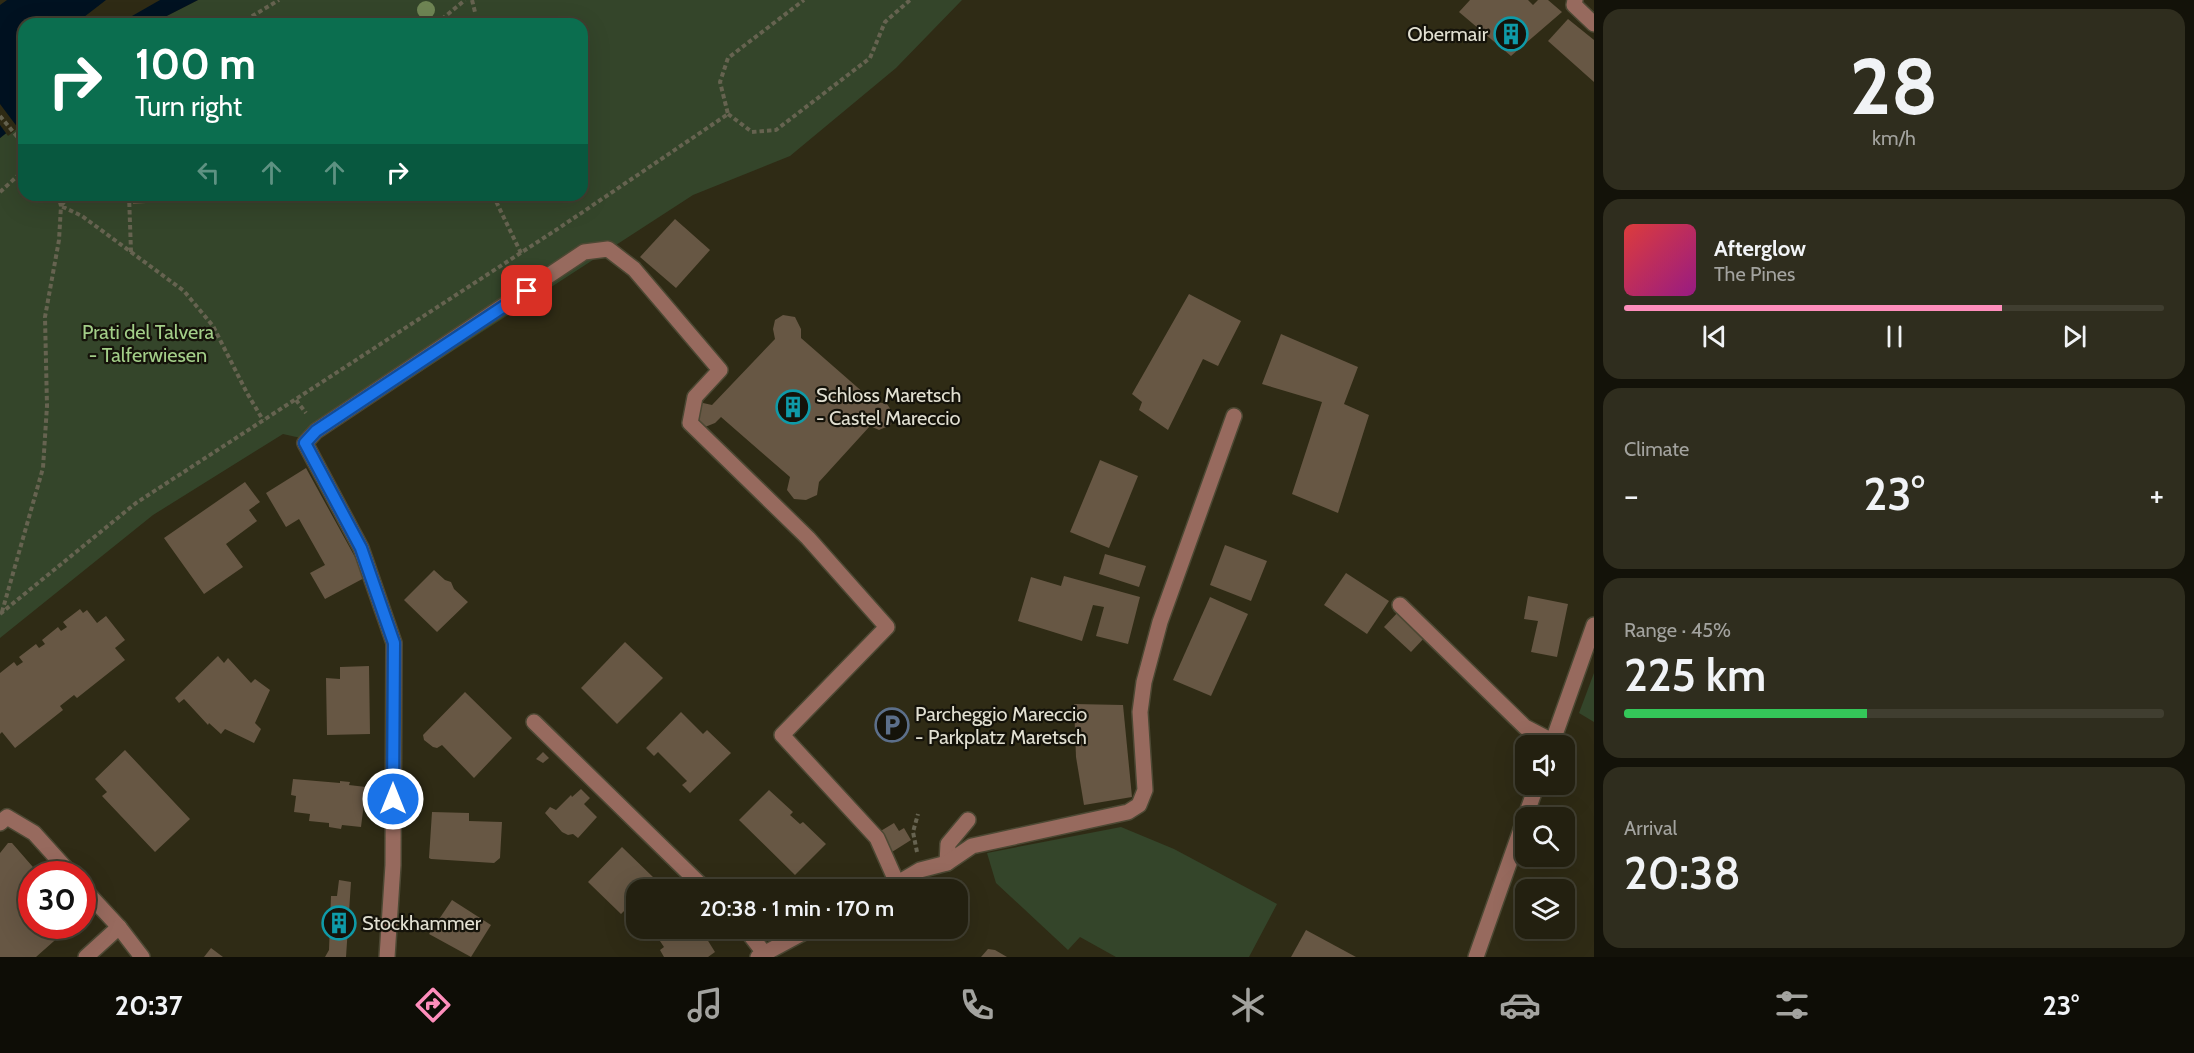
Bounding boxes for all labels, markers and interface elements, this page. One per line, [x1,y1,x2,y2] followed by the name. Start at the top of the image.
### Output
[1493,16,1529,52] building icon: Obermair
[1407,22,1489,46] place label: Obermair
[135,38,256,90] text: 100 m
[1850,39,1938,134] text: 28
[36,42,114,120] icon: right
[135,90,242,123] text: Turn right
[1872,126,1916,150] text: km/h
[192,156,225,189] icon: left
[255,156,288,189] icon: ahead
[318,156,351,189] icon: ahead
[381,156,414,189] icon: right
[1714,235,1806,262] text: Afterglow
[1714,262,1795,286] text: The Pines
[501,265,552,316] pin
[510,274,543,307] icon: arrive
[82,320,214,367] park label: Prati del Talvera - Talferwiesen
[1698,320,1731,353] icon: previous
[1878,320,1911,353] icon: pause
[2058,320,2091,353] icon: next
[816,383,961,430] place label: Schloss Maretsch - Castel Mareccio
[775,389,811,425] building icon: Schloss Maretsch - Castel Mareccio
[1624,437,1689,461] text: Climate
[1863,467,1925,521] text: 23°
[1624,475,1639,515] text: −
[2149,475,2164,515] text: +
[1624,618,1731,642] text: Range · 45%
[1624,648,1766,702] text: 225 km
[915,702,1087,749] place label: Parcheggio Mareccio - Parkplatz Maretsch
[874,707,910,743] parking icon: Parcheggio Mareccio - Parkplatz Maretsch
[1515,735,1575,939] map controls
[1515,735,1575,795] button: sound
[361,767,425,831] position arrow
[1515,807,1575,867] button: search
[1624,816,1677,840] text: Arrival
[1624,846,1741,900] text: 20:38
[18,861,96,939] speed limit sign: 30
[1515,879,1575,939] button: layers
[700,895,894,922] text: 20:38 · 1 min · 170 m
[321,905,357,941] building icon: Stockhammer
[362,911,482,935] place label: Stockhammer
[412,984,454,1026] icon: directions
[684,984,726,1026] icon: music
[956,984,998,1026] icon: phone
[1227,984,1269,1026] icon: climate
[1499,984,1541,1026] icon: car
[1771,984,1813,1026] icon: filters
[115,989,183,1022] text: 20:37
[2042,989,2079,1022] text: 23°

